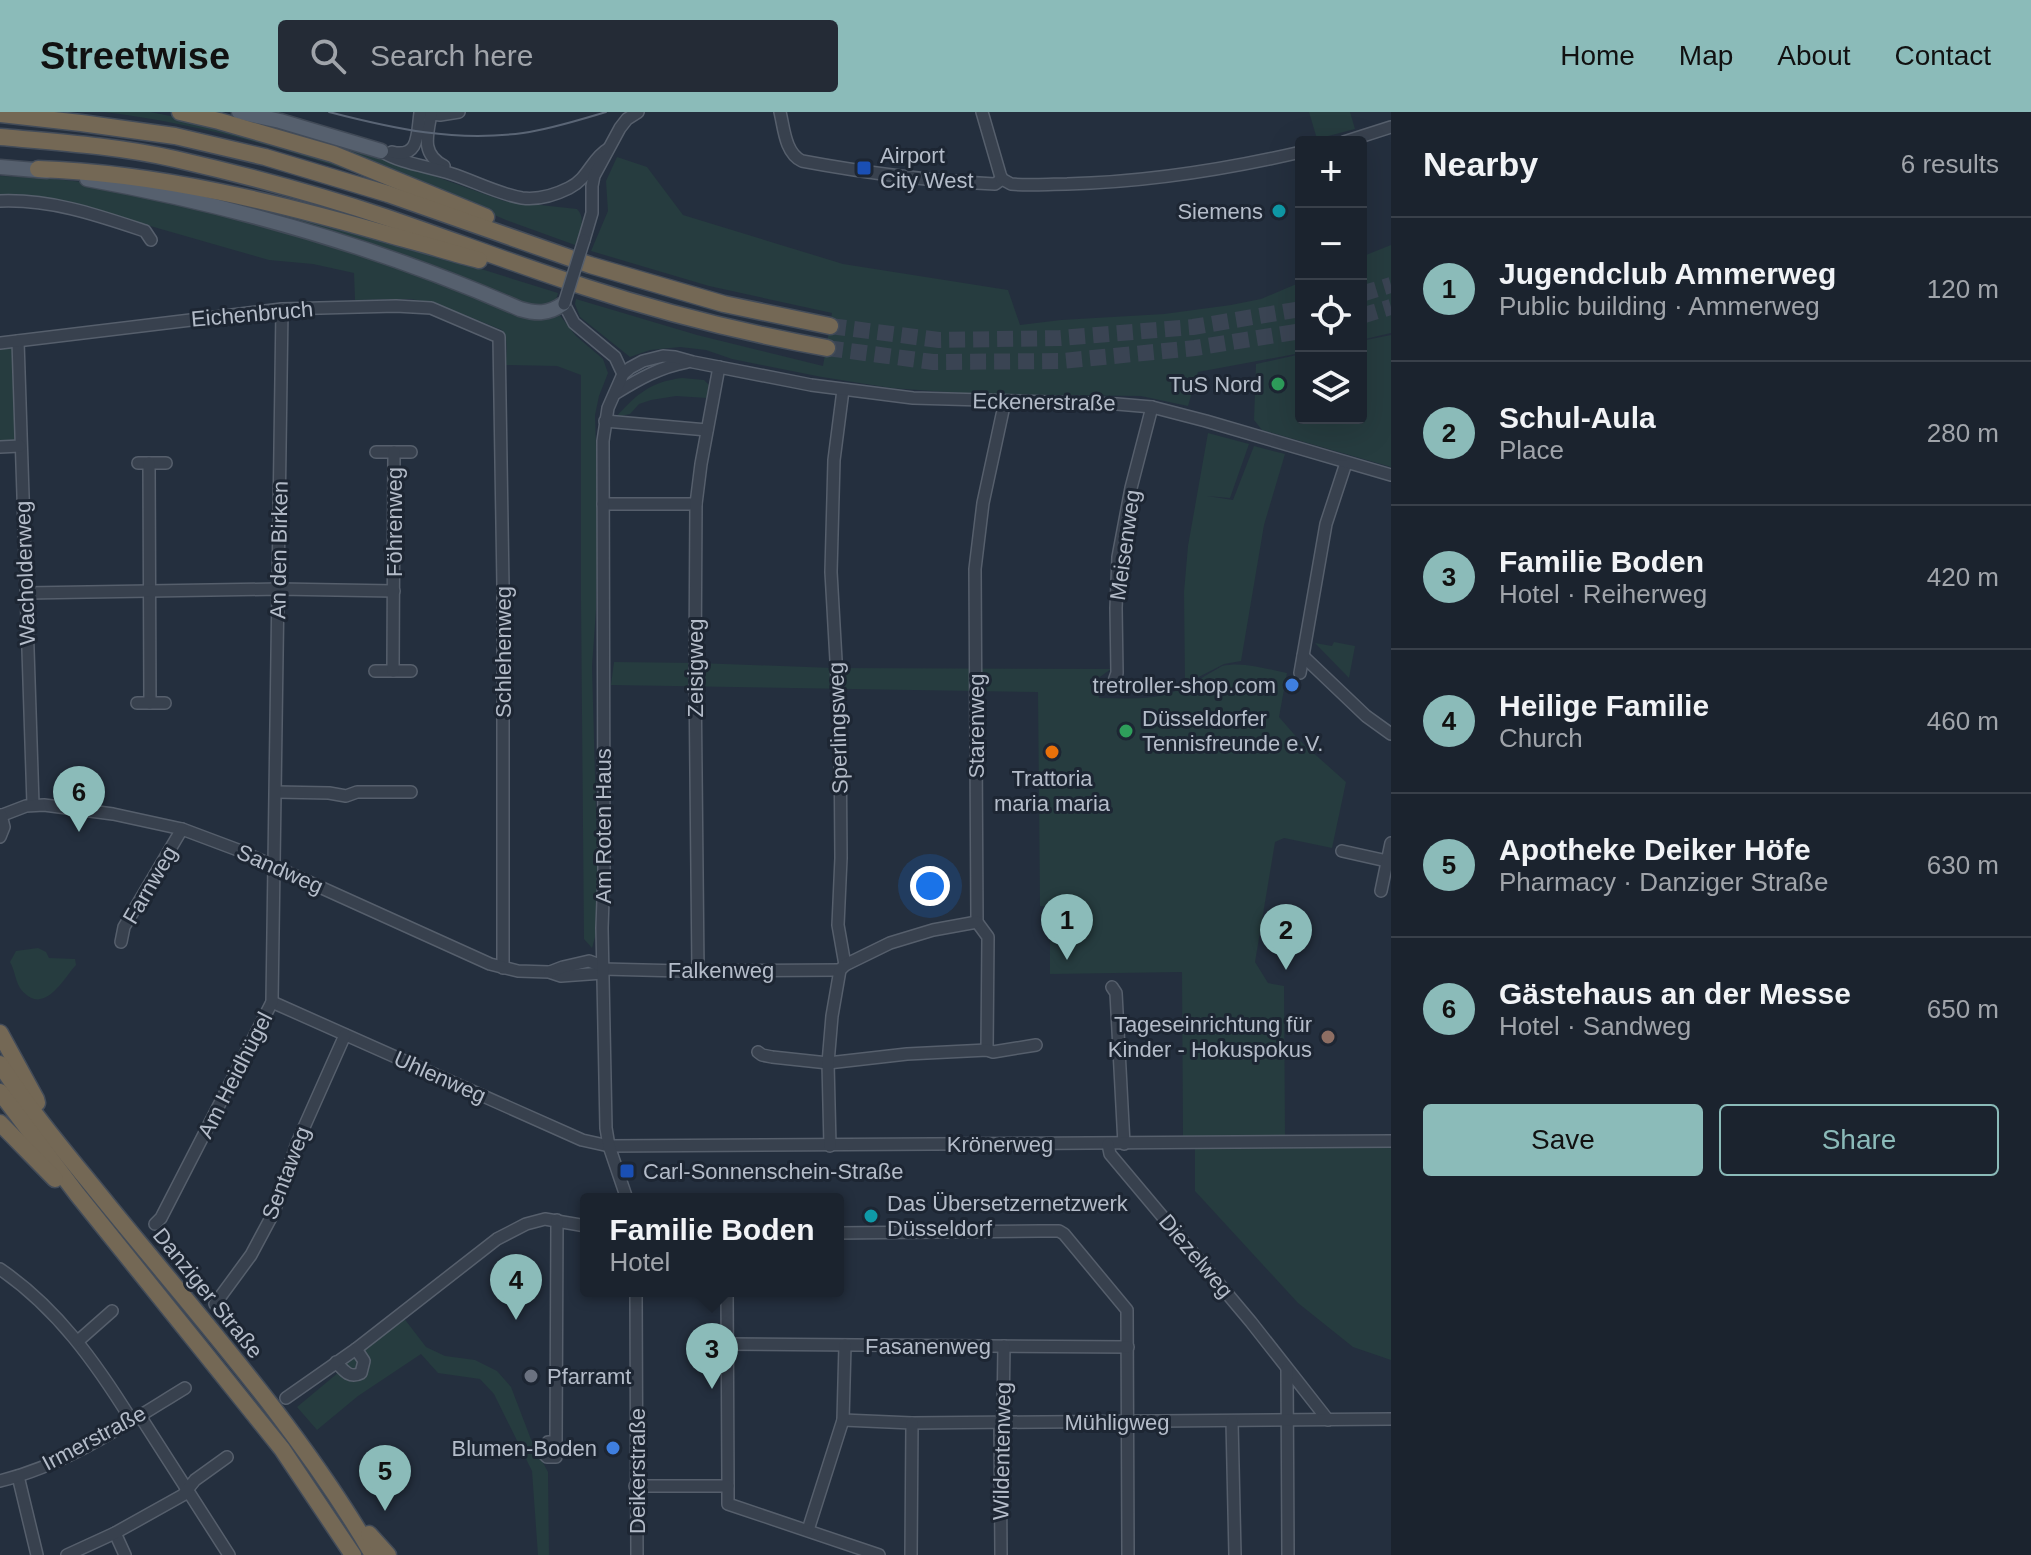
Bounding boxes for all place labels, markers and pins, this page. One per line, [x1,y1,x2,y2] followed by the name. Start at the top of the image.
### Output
[880,143,974,193] place label: Airport City West
[855,159,873,177] marker: Airport City West
[1177,199,1263,224] place label: Siemens
[1270,202,1288,220] marker: Siemens
[1169,372,1262,397] place label: TuS Nord
[1269,375,1287,393] marker: TuS Nord
[1093,673,1276,698] place label: tretroller-shop.com
[1283,676,1301,694] marker: tretroller-shop.com
[1142,706,1323,756] place label: Düsseldorfer Tennisfreunde e.V.
[1117,722,1135,740] marker: Düsseldorfer Tennisfreunde e.V.
[1043,743,1061,761] marker: Trattoria maria maria
[53,766,105,832] pin: 6
[994,766,1111,816] place label: Trattoria maria maria
[1041,894,1093,960] pin: 1
[1260,904,1312,970] pin: 2
[1108,1012,1312,1062] place label: Tageseinrichtung für Kinder - Hokuspokus
[1319,1028,1337,1046] marker: Tageseinrichtung für Kinder - Hokuspokus
[643,1159,903,1184] place label: Carl-Sonnenschein-Straße
[618,1162,636,1180] marker: Carl-Sonnenschein-Straße
[887,1191,1129,1241] place label: Das Übersetzernetzwerk Düsseldorf
[862,1207,880,1225] marker: Das Übersetzernetzwerk Düsseldorf
[490,1254,542,1320] pin: 4
[686,1323,738,1389] pin: 3
[547,1364,631,1389] place label: Pfarramt
[522,1367,540,1385] marker: Pfarramt
[451,1436,597,1461] place label: Blumen-Boden
[604,1439,622,1457] marker: Blumen-Boden
[359,1445,411,1511] pin: 5

